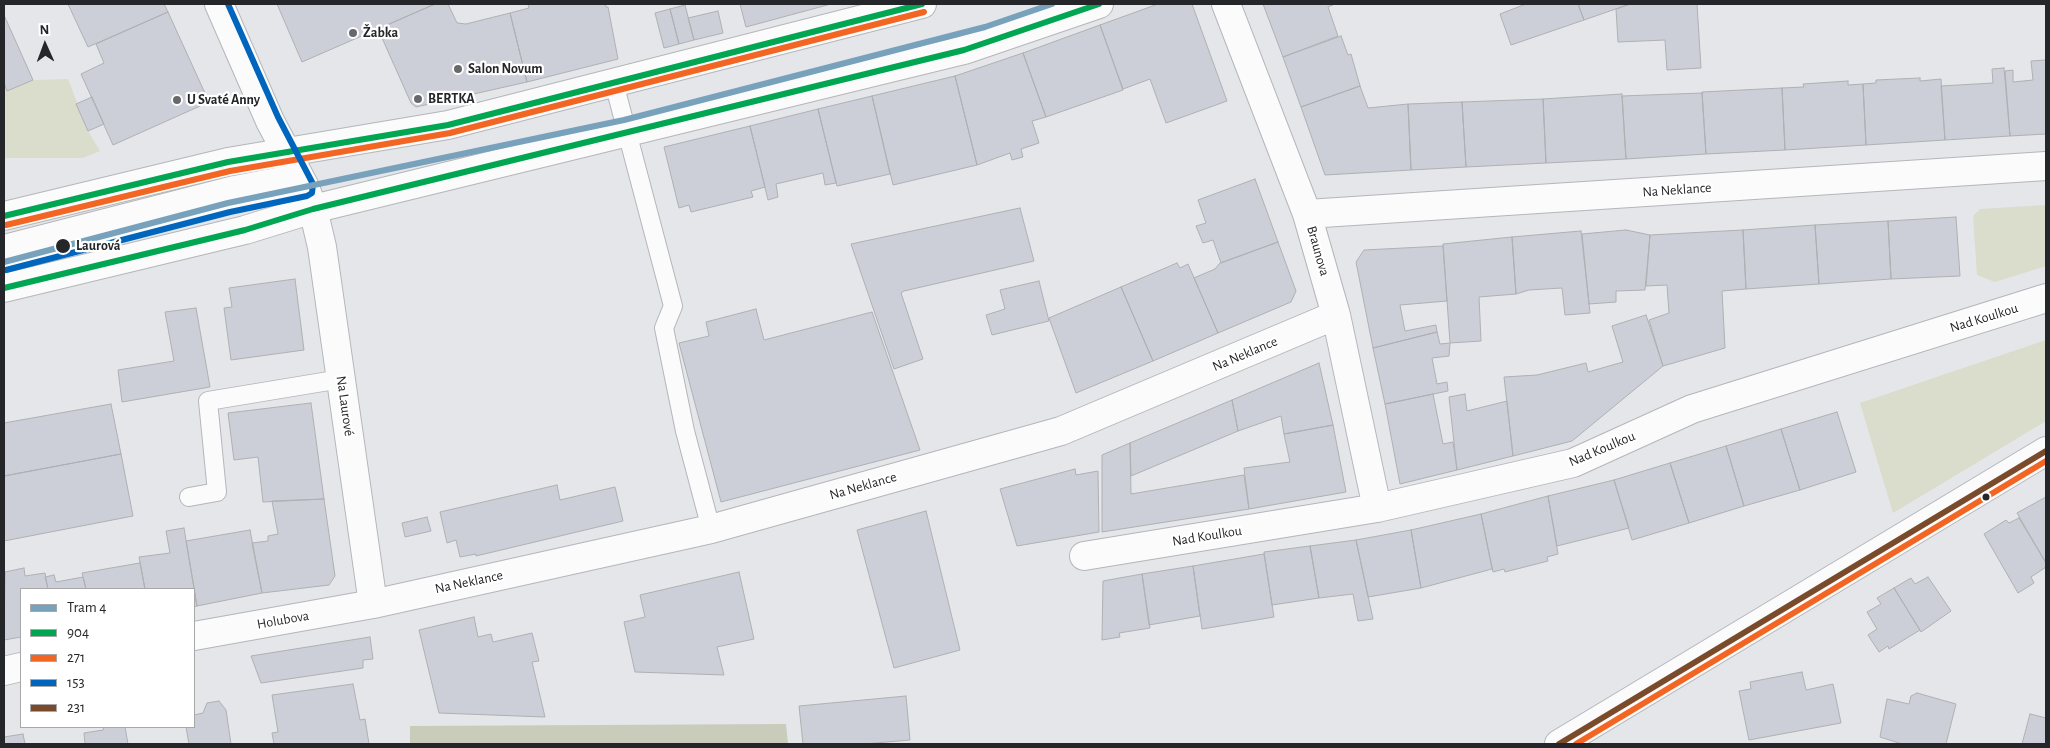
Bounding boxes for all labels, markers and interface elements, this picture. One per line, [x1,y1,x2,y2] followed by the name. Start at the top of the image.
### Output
[20,20,70,70] north arrow
[39,23,50,37] text: N
[363,25,398,41] place label: Žabka
[347,27,359,39] marker: Žabka
[468,61,542,77] place label: Salon Novum
[452,63,464,75] marker: Salon Novum
[428,91,475,107] place label: BERTKA
[187,92,260,108] place label: U Svaté Anny
[412,93,424,105] marker: BERTKA
[171,94,183,106] marker: U Svaté Anny
[1642,179,1712,201] street label: Na Neklance
[1303,224,1333,278] street label: Braunova
[54,237,72,255] marker: Laurová
[76,238,120,254] place label: Laurová
[1948,300,2020,336] street label: Nad Koulkou
[1210,333,1280,375] street label: Na Neklance
[332,375,358,437] street label: Na Laurové
[1566,428,1638,470] street label: Nad Koulkou
[828,468,898,504] street label: Na Neklance
[1981,492,1991,502] unlabelled marker
[1171,522,1243,550] street label: Nad Koulkou
[433,567,505,597] street label: Na Neklance
[20,588,195,728] legend
[67,600,107,615] text: Tram 4
[256,607,310,633] street label: Holubova
[67,625,89,640] text: 904
[67,650,85,665] text: 271
[67,675,85,690] text: 153
[67,700,85,715] text: 231

